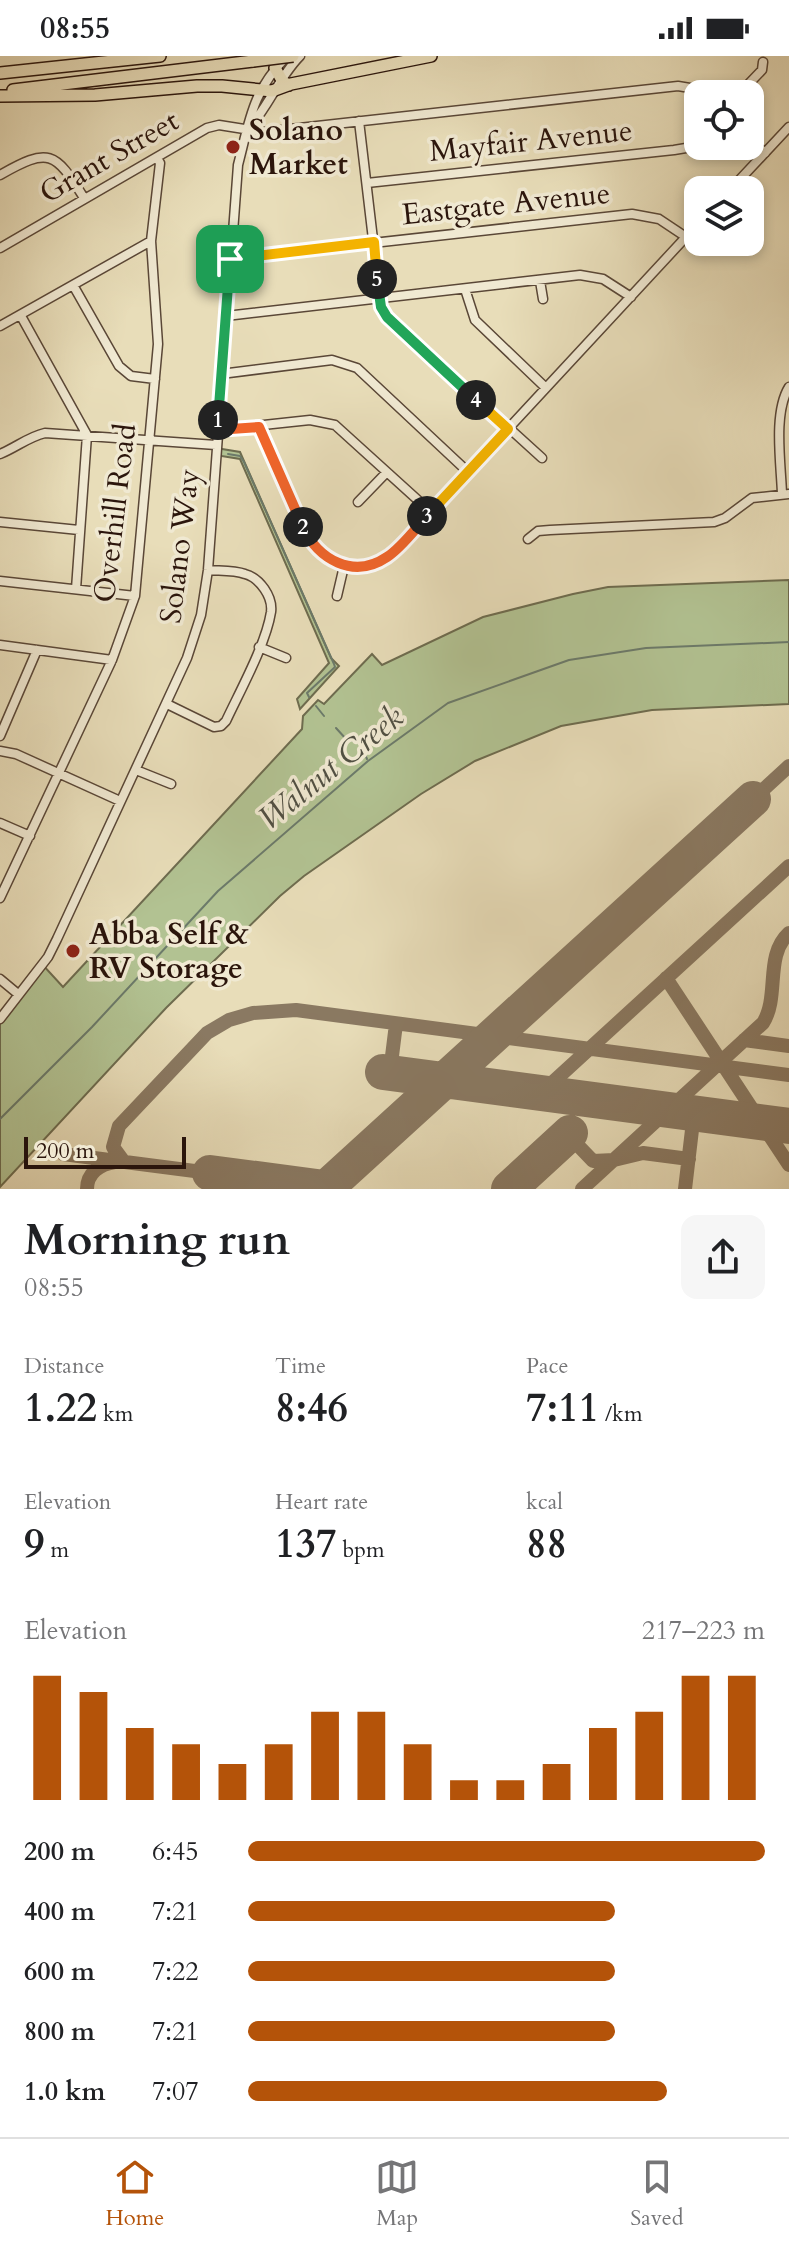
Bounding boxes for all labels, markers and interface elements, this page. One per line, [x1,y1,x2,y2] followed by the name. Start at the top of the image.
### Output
[40,8,110,49] text: 08:55
[684,80,764,256] map controls
[684,80,764,160] button: locate
[32,100,187,213] street label: Grant Street
[249,110,348,185] place label: Solano Market
[427,110,635,172] street label: Mayfair Avenue
[224,138,242,156] marker: Solano Market
[400,173,612,235] street label: Eastgate Avenue
[684,176,764,256] button: layers
[196,225,264,293] pin
[208,237,252,281] icon: arrive
[357,259,397,299] pin: 5
[371,264,383,294] text: 5
[456,380,496,420] pin: 4
[470,385,482,415] text: 4
[198,400,238,440] pin: 1
[212,405,224,435] text: 1
[84,421,146,605] street label: Overhill Road
[150,466,210,625] street label: Solano Way
[407,496,447,536] pin: 3
[421,501,433,531] text: 3
[283,507,323,547] pin: 2
[297,512,309,542] text: 2
[249,696,413,840] water label: Walnut Creek
[89,914,249,989] place label: Abba Self & RV Storage
[64,942,82,960] marker: Abba Self & RV Storage
[24,1133,186,1169] scale bar
[36,1136,94,1166] text: 200 m
[24,1210,290,1270] text: Morning run
[681,1215,765,1299] button: share
[24,1270,84,1305] text: 08:55
[24,1351,104,1381] text: Distance
[275,1351,326,1381] text: Time
[526,1351,569,1381] text: Pace
[24,1381,97,1436] text: 1.22
[275,1381,348,1436] text: 8:46
[526,1381,599,1436] text: 7:11
[97,1399,133,1429] text: km
[599,1399,643,1429] text: /km
[24,1487,111,1517] text: Elevation
[275,1487,368,1517] text: Heart rate
[526,1487,563,1517] text: kcal
[24,1517,45,1572] text: 9
[275,1517,336,1572] text: 137
[526,1517,567,1572] text: 88
[45,1535,69,1565] text: m
[336,1535,385,1565] text: bpm
[24,1613,127,1648] text: Elevation
[642,1613,765,1648] text: 217–223 m
[24,1834,95,1869] text: 200 m
[152,1834,199,1869] text: 6:45
[24,1894,95,1929] text: 400 m
[152,1894,199,1929] text: 7:21
[24,1954,95,1989] text: 600 m
[152,1954,199,1989] text: 7:22
[24,2014,95,2049] text: 800 m
[152,2014,199,2049] text: 7:21
[24,2074,105,2109] text: 1.0 km
[152,2074,199,2109] text: 7:07
[105,2155,164,2233] tab: Home
[375,2155,419,2233] tab: Map
[630,2155,684,2233] tab: Saved

